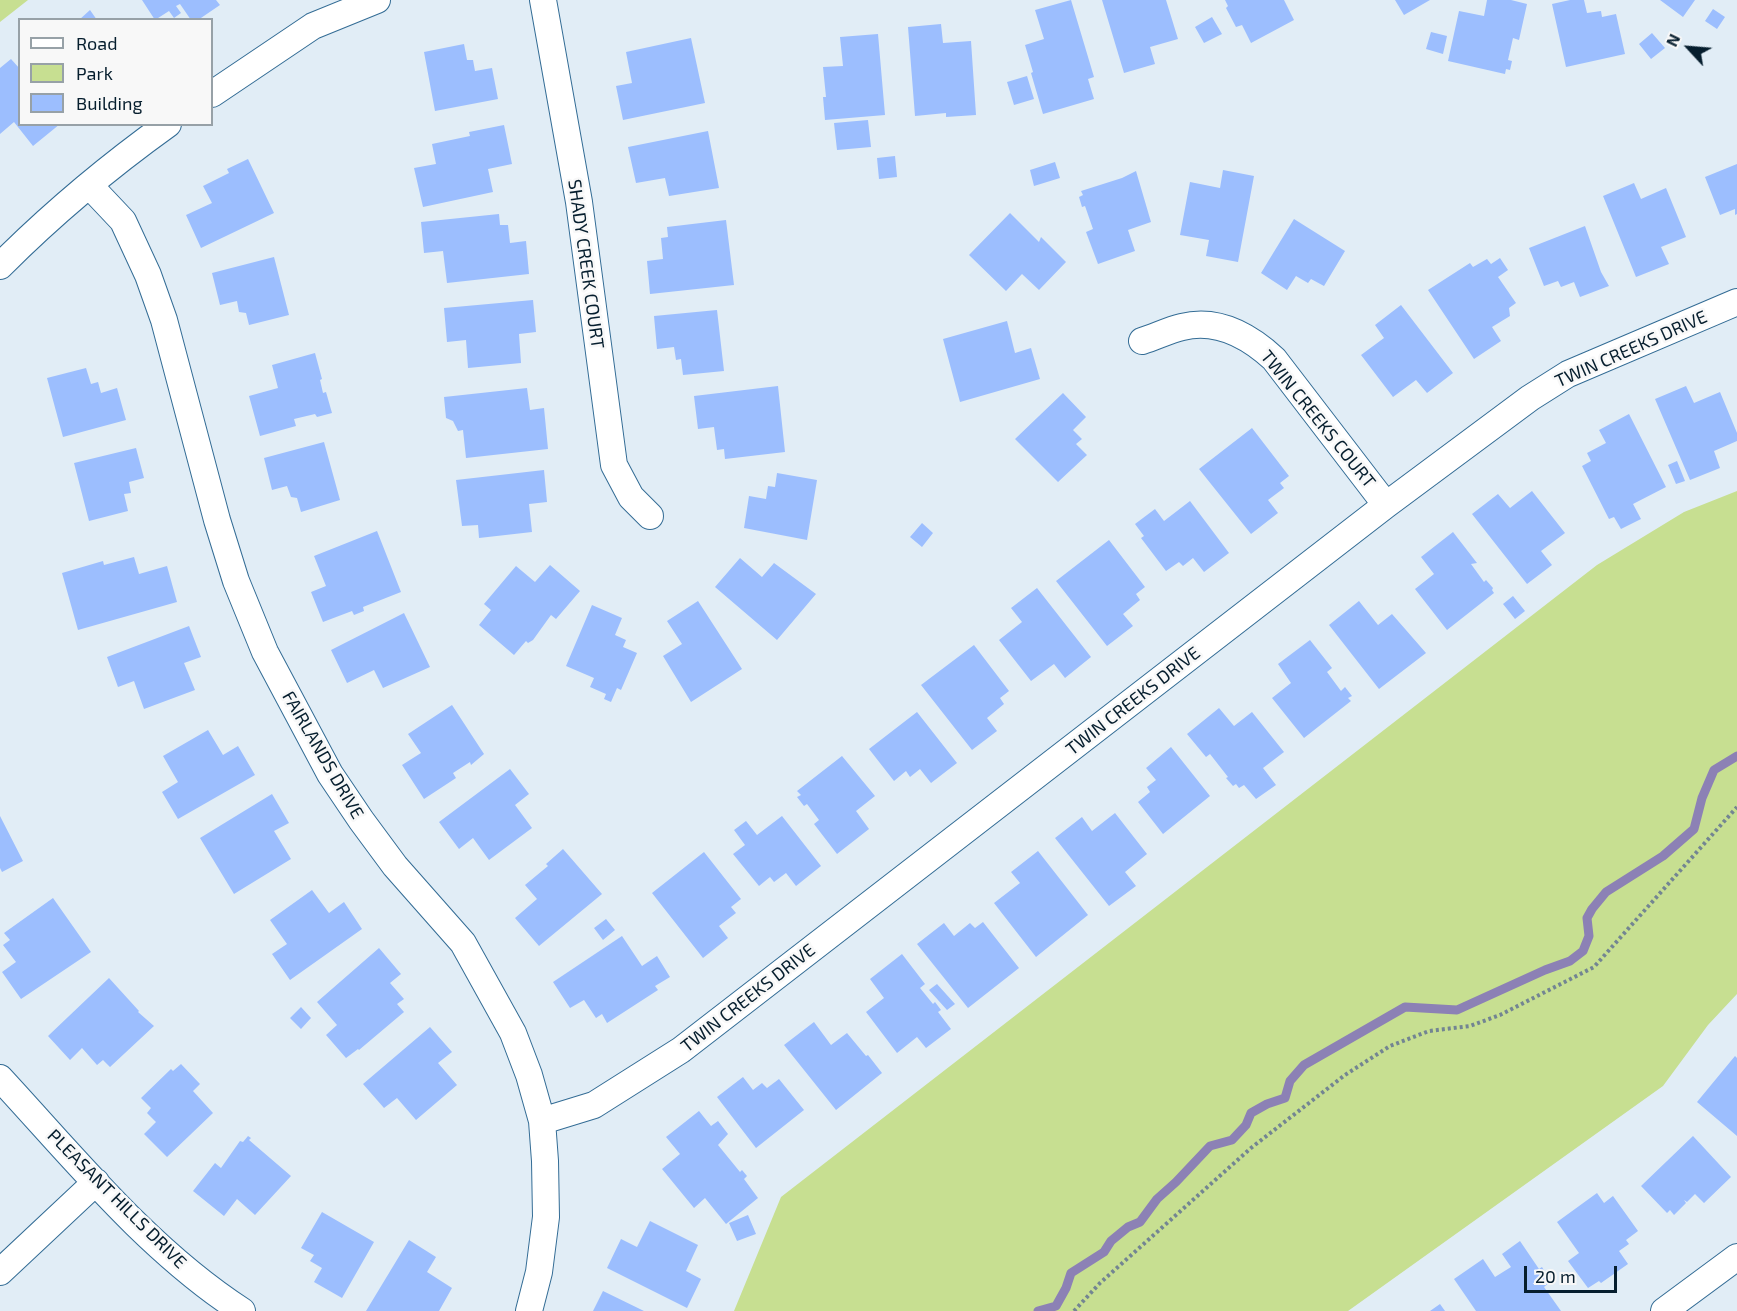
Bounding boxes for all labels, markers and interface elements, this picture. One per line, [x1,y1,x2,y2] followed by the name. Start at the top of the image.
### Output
[18,18,213,126] legend
[1659,18,1719,78] north arrow
[1661,31,1683,49] text: N
[76,32,117,54] text: Road
[76,62,113,84] text: Park
[76,92,143,114] text: Building
[563,178,609,350] street label: SHADY CREEK COURT
[1552,306,1710,392] street label: TWIN CREEKS DRIVE
[1256,346,1380,492] street label: TWIN CREEKS COURT
[1062,642,1204,760] street label: TWIN CREEKS DRIVE
[278,687,368,823] street label: FAIRLANDS DRIVE
[677,939,819,1057] street label: TWIN CREEKS DRIVE
[43,1125,191,1273] street label: PLEASANT HILLS DRIVE
[1527,1254,1620,1292] scale bar
[1535,1265,1576,1287] text: 20 m

